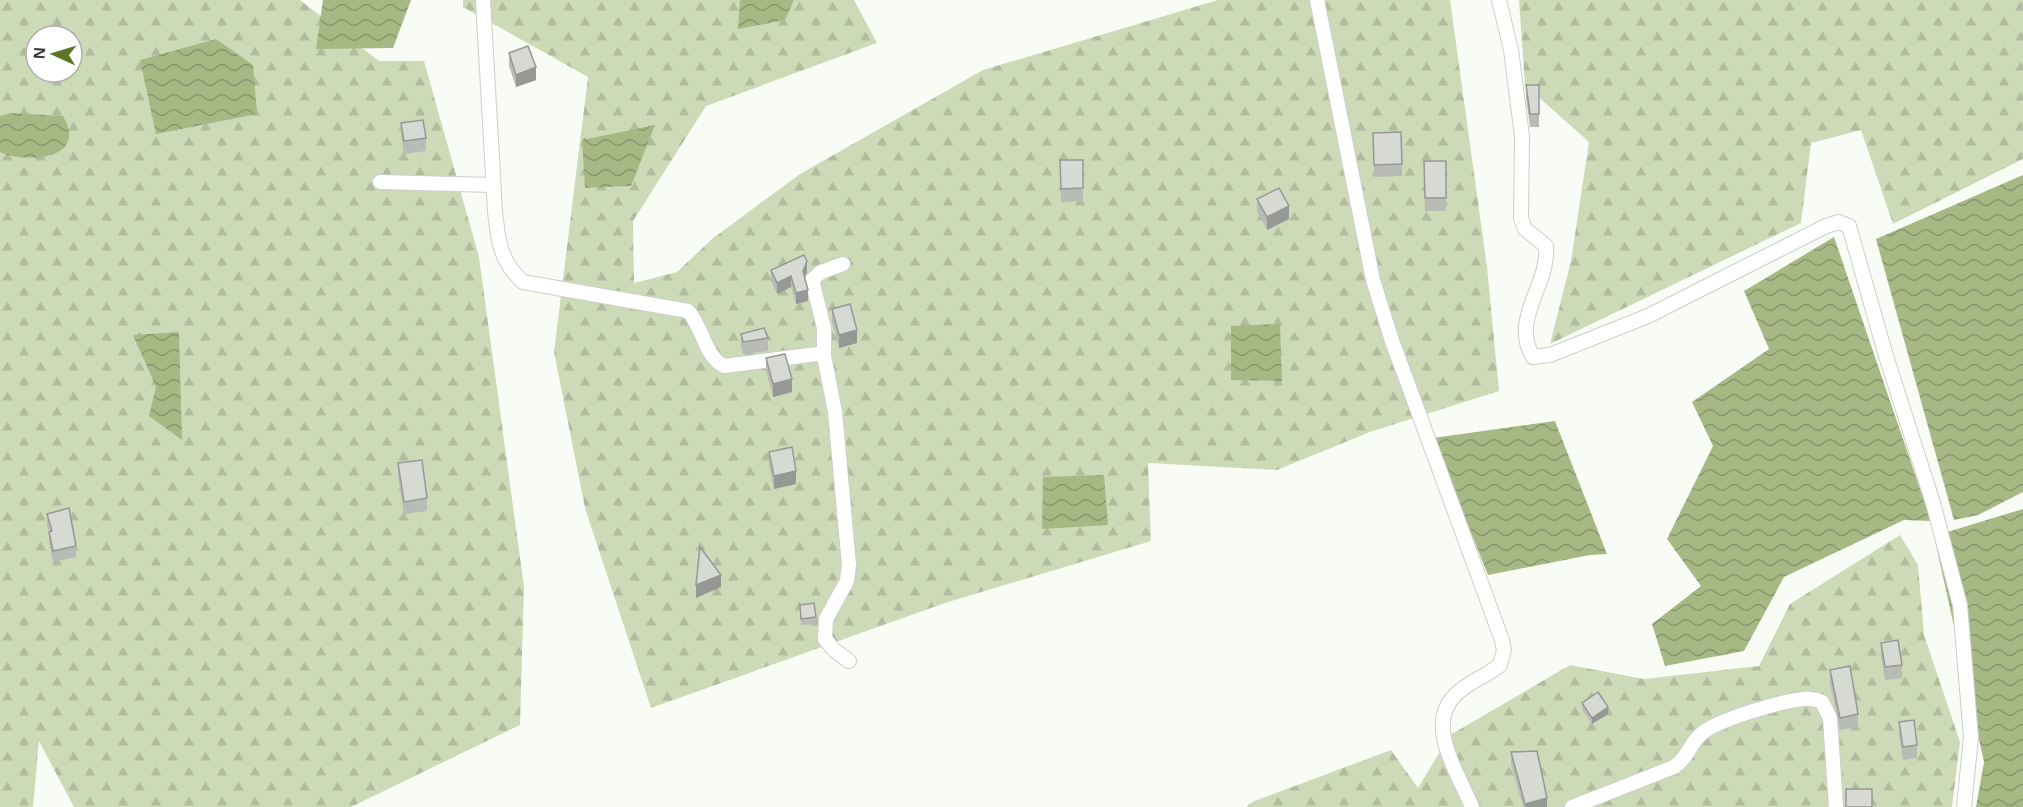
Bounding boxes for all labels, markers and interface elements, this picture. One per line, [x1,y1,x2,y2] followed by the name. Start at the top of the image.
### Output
[24,24,84,84] north arrow
[31,47,48,59] text: N

